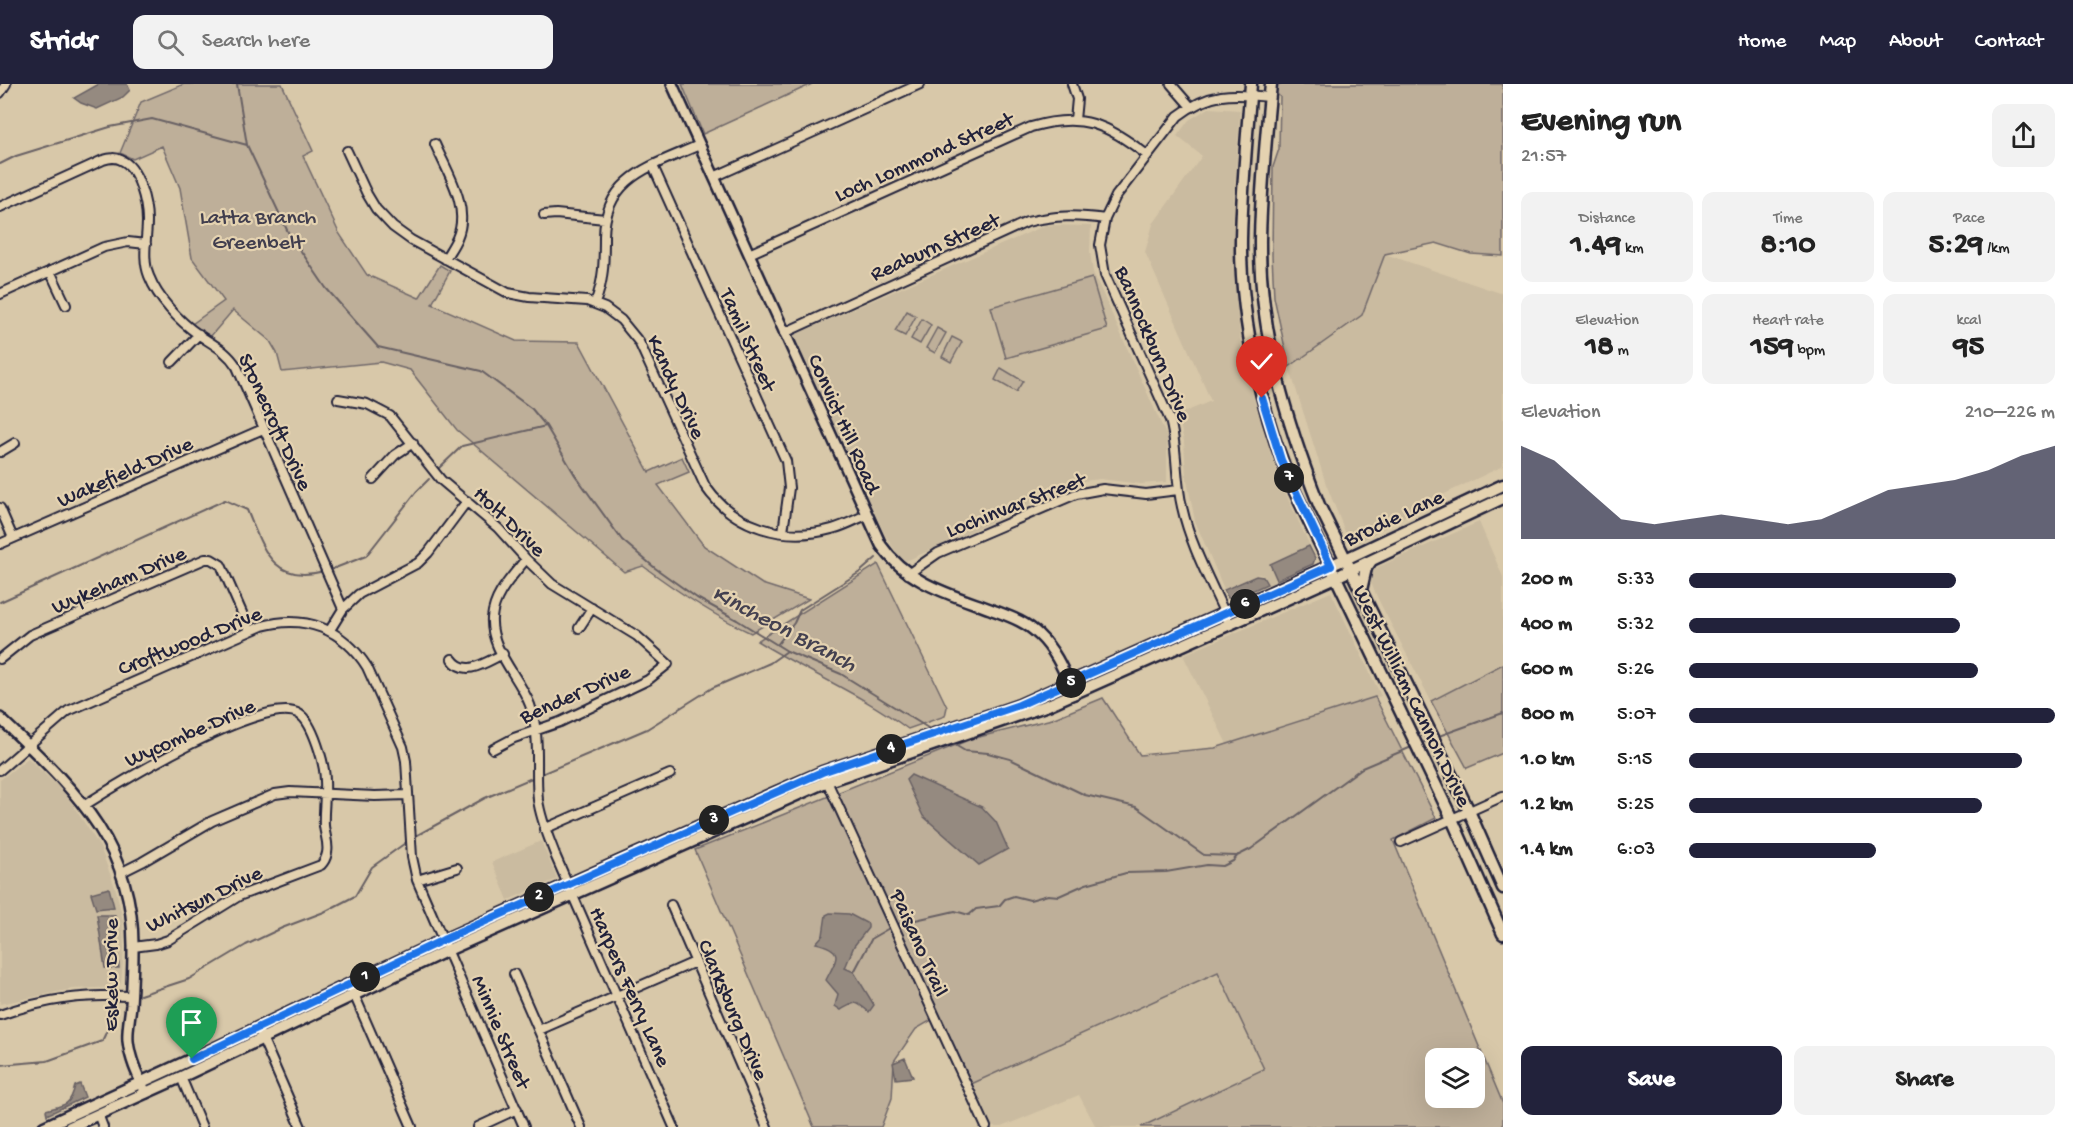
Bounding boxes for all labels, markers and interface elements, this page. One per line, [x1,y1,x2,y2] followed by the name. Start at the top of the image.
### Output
[133,15,553,69] search box
[30,26,97,59] text: Stridr
[154,26,187,59] icon: search
[202,29,310,55] text: Search here
[1738,30,1786,55] text: Home
[1819,30,1856,55] text: Map
[1889,30,1942,55] text: About
[1975,30,2043,55] text: Contact
[1521,104,1681,142] text: Evening run
[1992,104,2055,167] button: share
[831,107,1020,210] street label: Loch Lommond Street
[1521,146,1566,169] text: 21:57
[200,206,317,257] park label: Latta Branch Greenbelt
[867,208,1006,289] street label: Reaburn Street
[1579,210,1635,229] text: Distance
[1773,210,1803,229] text: Time
[1953,210,1985,229] text: Pace
[1570,229,1621,264] text: 1.49
[1760,229,1816,264] text: 8:10
[1928,229,1983,264] text: 5:29
[1621,240,1644,259] text: km
[1983,240,2010,259] text: /km
[1106,262,1196,427] street label: Bannockburn Drive
[711,283,781,398] street label: Tamil Street
[1575,312,1639,331] text: Elevation
[1752,312,1824,331] text: Heart rate
[1957,312,1981,331] text: kcal
[1585,331,1614,366] text: 18
[1751,331,1794,366] text: 159
[1954,331,1984,366] text: 95
[639,332,710,444] street label: Kandy Drive
[1236,336,1287,398] pin
[1614,342,1629,361] text: m
[1794,342,1825,361] text: bpm
[1245,345,1278,378] icon: check
[230,350,317,496] street label: Stonecroft Drive
[800,351,886,500] street label: Convict Hill Road
[1521,402,1601,425] text: Elevation
[1965,402,2055,425] text: 210–226 m
[54,432,198,515] street label: Wakefield Drive
[1274,463,1304,493] pin: 7
[943,467,1092,545] street label: Lochinvar Street
[1285,468,1293,487] text: 7
[466,482,550,564] street label: Holt Drive
[1340,485,1449,554] street label: Brodie Lane
[48,541,191,622] street label: Wykeham Drive
[1521,569,1572,592] text: 200 m
[1617,569,1655,592] text: 5:33
[706,580,861,681] water label: Kincheon Branch
[1345,582,1476,812] street label: West William Cannon Drive
[1230,589,1260,619] pin: 6
[1241,594,1249,613] text: 6
[115,602,267,683] street label: Croftwood Drive
[1521,614,1572,637] text: 400 m
[1617,614,1654,637] text: 5:32
[515,659,636,732] street label: Bender Drive
[1521,659,1573,682] text: 600 m
[1617,659,1654,682] text: 5:26
[1056,668,1086,698] pin: 5
[1067,673,1075,692] text: 5
[121,694,261,775] street label: Wycombe Drive
[1521,704,1574,727] text: 800 m
[1617,704,1656,727] text: 5:07
[876,734,906,764] pin: 4
[887,739,895,758] text: 4
[1521,749,1575,772] text: 1.0 km
[1617,749,1652,772] text: 5:15
[1521,794,1573,817] text: 1.2 km
[1617,794,1654,817] text: 5:25
[699,805,729,835] pin: 3
[710,810,718,829] text: 3
[1521,839,1573,862] text: 1.4 km
[1617,839,1655,862] text: 6:03
[142,861,268,940] street label: Whitsun Drive
[524,882,554,912] pin: 2
[882,885,953,1001] street label: Paisano Trail
[535,887,543,906] text: 2
[581,904,675,1072] street label: Harpers Ferry Lane
[100,918,126,1032] street label: Eskew Drive
[690,936,773,1085] street label: Clarksburg Drive
[350,962,380,992] pin: 1
[362,967,368,986] text: 1
[464,972,536,1095] street label: Minnie Street
[166,997,217,1059] pin
[175,1006,208,1039] icon: arrive
[1521,1046,1782,1115] button: Save
[1794,1046,2055,1115] button: Share
[1425,1048,1485,1108] map controls
[1425,1048,1485,1108] button: layers

